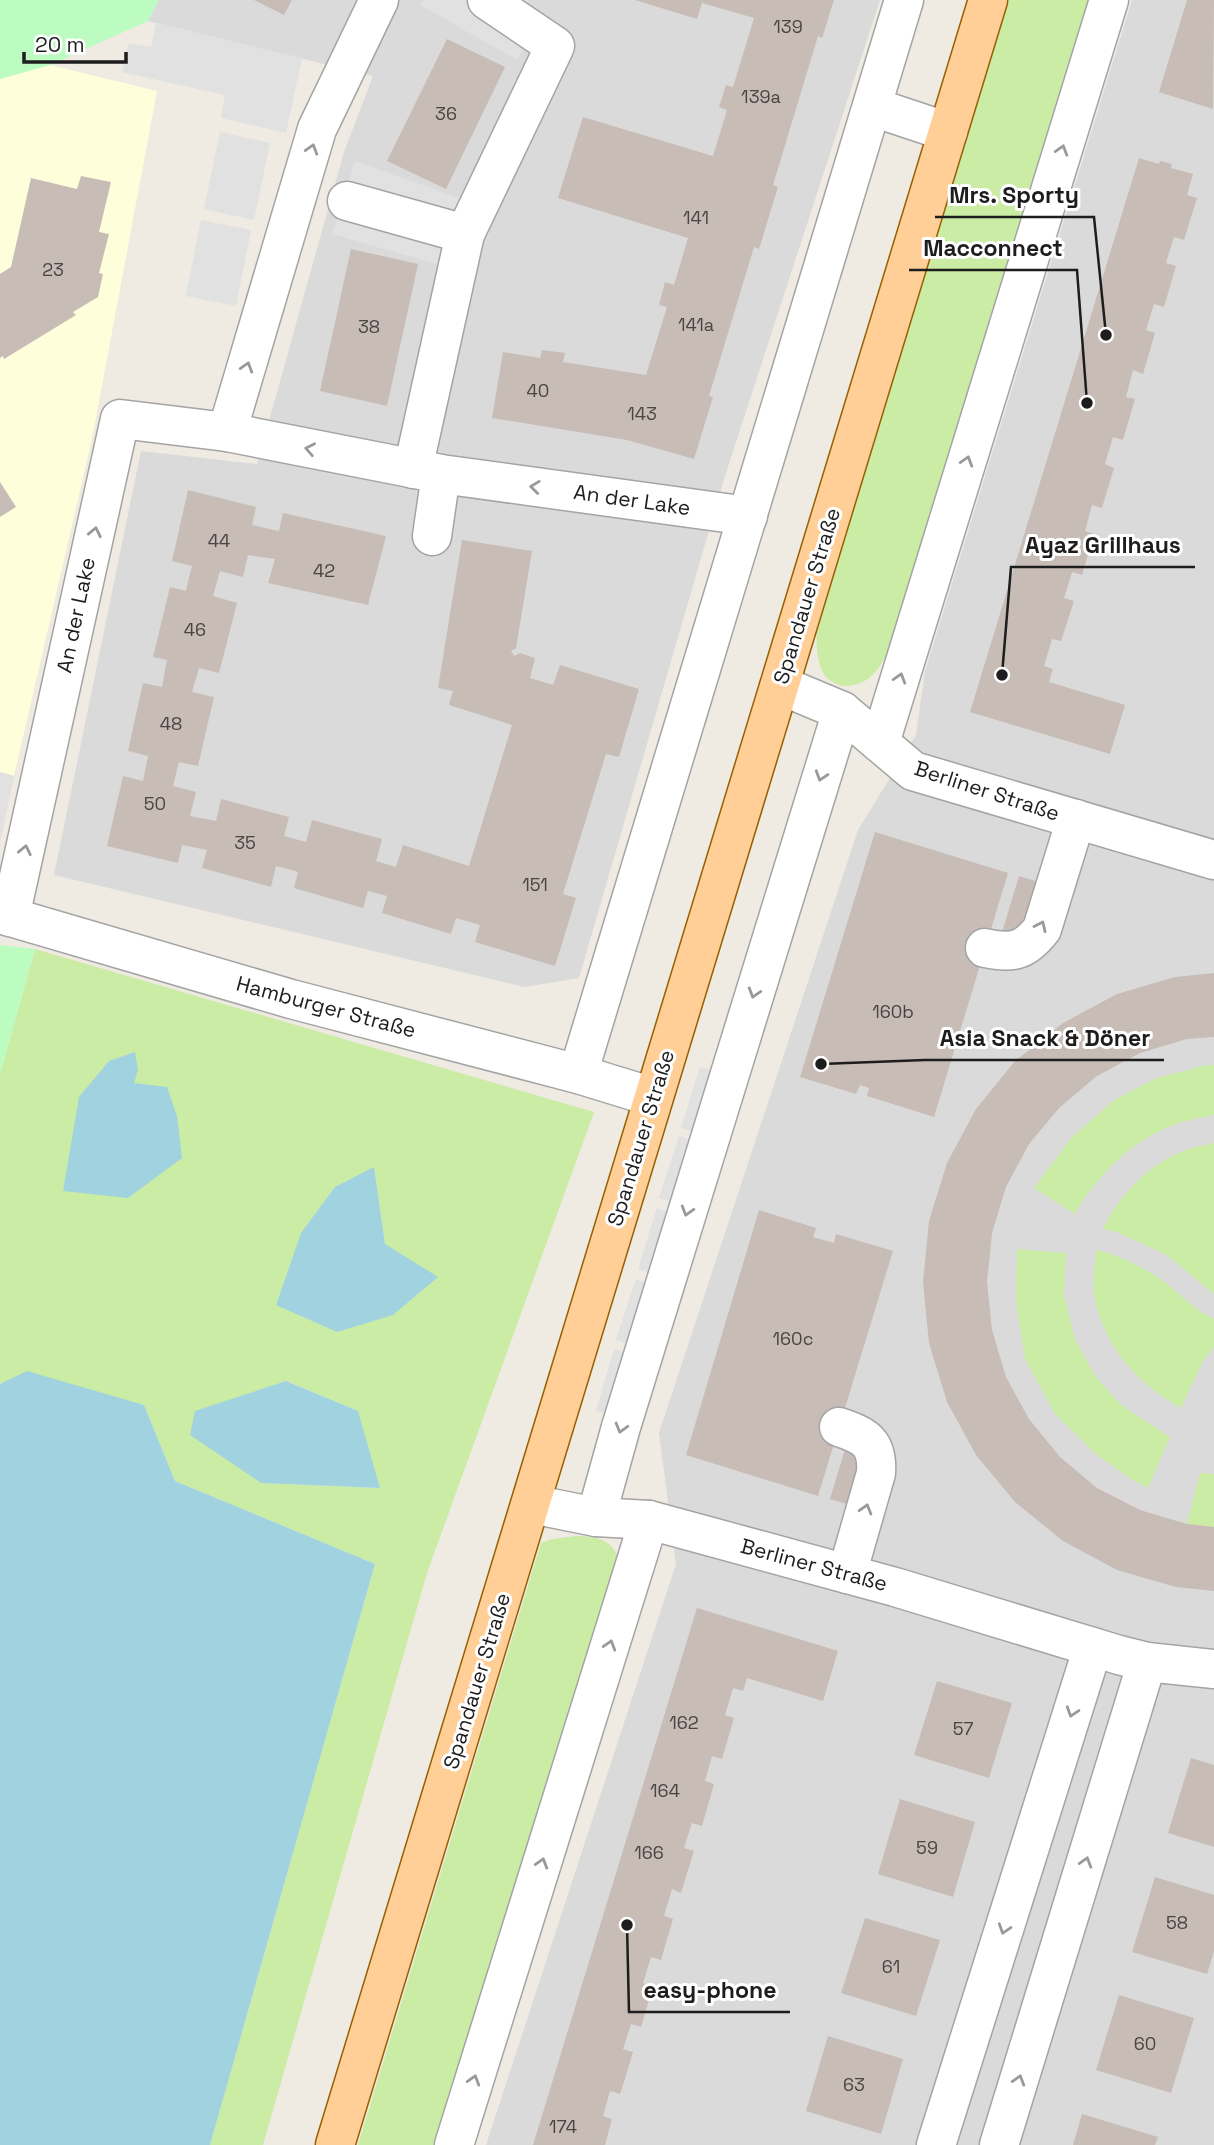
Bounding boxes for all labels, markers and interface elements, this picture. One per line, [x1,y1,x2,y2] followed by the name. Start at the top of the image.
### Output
[773,15,803,38] house number: 139
[24,21,126,65] scale bar
[35,31,85,58] text: 20 m
[741,85,781,108] house number: 139a
[435,102,457,125] house number: 36
[303,143,318,155] one-way arrow
[1054,144,1069,156] one-way arrow
[935,173,1094,217] callout: Mrs. Sporty
[949,180,1079,210] text: Mrs. Sporty
[683,206,709,229] house number: 141
[909,226,1077,270] callout: Macconnect
[923,233,1063,263] text: Macconnect
[42,258,64,281] house number: 23
[678,313,714,336] house number: 141a
[358,315,380,338] house number: 38
[238,361,253,373] one-way arrow
[527,379,549,402] house number: 40
[627,402,657,425] house number: 143
[304,442,316,457] one-way arrow
[958,455,973,467] one-way arrow
[572,478,692,521] street label: An der Lake
[529,479,541,494] one-way arrow
[767,504,846,687] street label: Spandauer Straße
[1011,523,1195,567] callout: Ayaz Grillhaus
[86,526,101,538] one-way arrow
[208,529,230,552] house number: 44
[1025,530,1181,560] text: Ayaz Grillhaus
[50,555,101,675] street label: An der Lake
[313,559,335,582] house number: 42
[184,618,206,641] house number: 46
[891,672,906,684] one-way arrow
[160,712,182,735] house number: 48
[911,754,1063,827] street label: Berliner Straße
[815,769,829,781] one-way arrow
[144,792,166,815] house number: 50
[234,831,256,854] house number: 35
[16,844,31,856] one-way arrow
[522,873,548,896] house number: 151
[1033,921,1047,933] one-way arrow
[233,970,419,1043] street label: Hamburger Straße
[748,986,762,999] one-way arrow
[872,1000,914,1023] house number: 160b
[925,1016,1164,1060] callout: Asia Snack & Döner
[940,1023,1150,1053] text: Asia Snack & Döner
[601,1046,680,1229] street label: Spandauer Straße
[681,1204,696,1216] one-way arrow
[773,1327,813,1350] house number: 160c
[615,1422,629,1434] one-way arrow
[857,1503,872,1515] one-way arrow
[738,1532,891,1597] street label: Berliner Straße
[437,1589,516,1772] street label: Spandauer Straße
[601,1640,616,1652] one-way arrow
[1066,1706,1081,1718] one-way arrow
[669,1711,699,1734] house number: 162
[953,1717,973,1740] house number: 57
[650,1779,680,1802] house number: 164
[916,1836,938,1859] house number: 59
[634,1841,664,1864] house number: 166
[534,1857,548,1869] one-way arrow
[1077,1857,1092,1869] one-way arrow
[1166,1911,1188,1934] house number: 58
[997,1923,1012,1935] one-way arrow
[882,1955,900,1978] house number: 61
[629,1968,790,2012] callout: easy-phone
[644,1975,777,2005] text: easy-phone
[1134,2032,1156,2055] house number: 60
[843,2073,865,2096] house number: 63
[466,2074,481,2086] one-way arrow
[1010,2074,1025,2086] one-way arrow
[549,2115,577,2138] house number: 174

